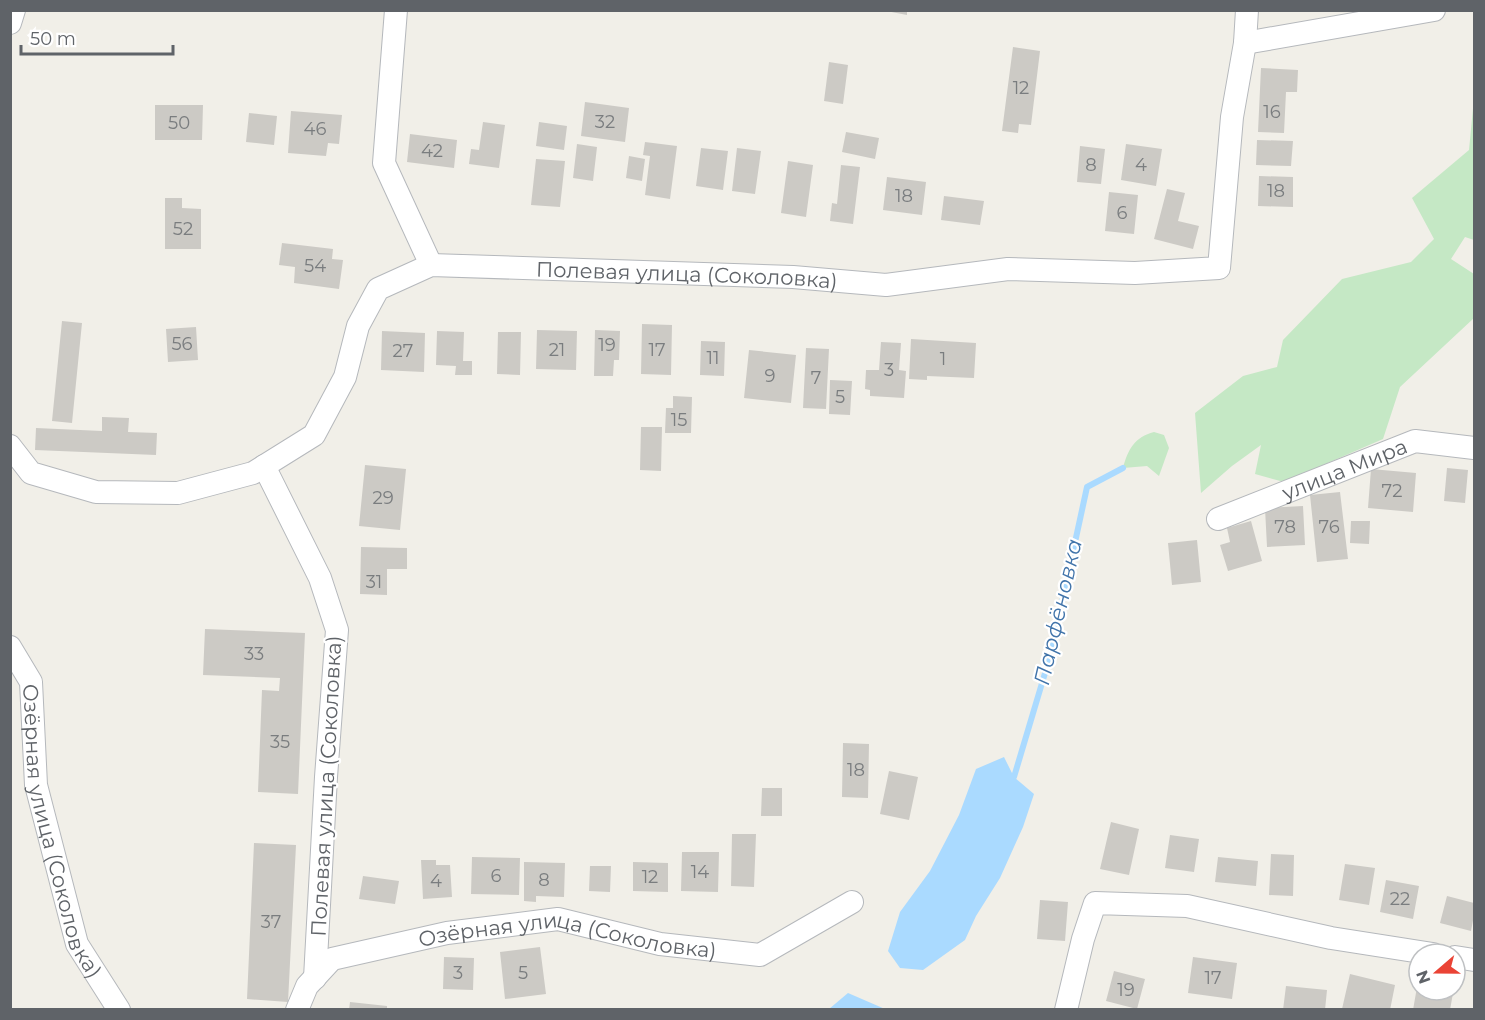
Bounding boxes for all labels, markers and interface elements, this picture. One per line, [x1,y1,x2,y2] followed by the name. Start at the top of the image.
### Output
[21,18,172,56] scale bar
[30,28,76,50] text: 50 m
[1013,77,1029,99] house number: 12
[1263,101,1281,123] house number: 16
[595,111,615,133] house number: 32
[168,112,190,134] house number: 50
[304,118,326,140] house number: 46
[421,140,443,162] house number: 42
[1085,154,1097,176] house number: 8
[1135,154,1147,176] house number: 4
[1267,180,1285,202] house number: 18
[895,185,913,207] house number: 18
[1117,202,1128,224] house number: 6
[173,218,193,240] house number: 52
[304,255,326,277] house number: 54
[536,256,839,293] street label: Полевая улица (Соколовка)
[171,333,193,355] house number: 56
[598,334,616,356] house number: 19
[549,339,565,361] house number: 21
[648,339,666,361] house number: 17
[393,340,413,362] house number: 27
[707,347,720,369] house number: 11
[940,348,946,370] house number: 1
[884,359,894,381] house number: 3
[765,365,776,387] house number: 9
[811,367,821,389] house number: 7
[835,386,845,408] house number: 5
[671,409,687,431] house number: 15
[1277,433,1411,505] street label: улица Мира
[1382,480,1402,502] house number: 72
[372,487,394,509] house number: 29
[1274,516,1296,538] house number: 78
[1318,516,1340,538] house number: 76
[1028,536,1088,688] water label: Парфёновка
[366,571,382,593] house number: 31
[306,635,346,937] street label: Полевая улица (Соколовка)
[244,643,264,665] house number: 33
[19,683,108,982] street label: Озёрная улица (Соколовка)
[270,731,290,753] house number: 35
[847,759,865,781] house number: 18
[691,861,709,883] house number: 14
[491,865,502,887] house number: 6
[642,866,658,888] house number: 12
[538,869,550,891] house number: 8
[430,870,442,892] house number: 4
[1390,888,1410,910] house number: 22
[416,907,718,963] street label: Озёрная улица (Соколовка)
[261,911,281,933] house number: 37
[1407,942,1467,1002] north arrow
[453,962,463,984] house number: 3
[518,962,528,984] house number: 5
[1204,967,1222,989] house number: 17
[1412,968,1435,986] text: N
[1117,979,1135,1001] house number: 19

